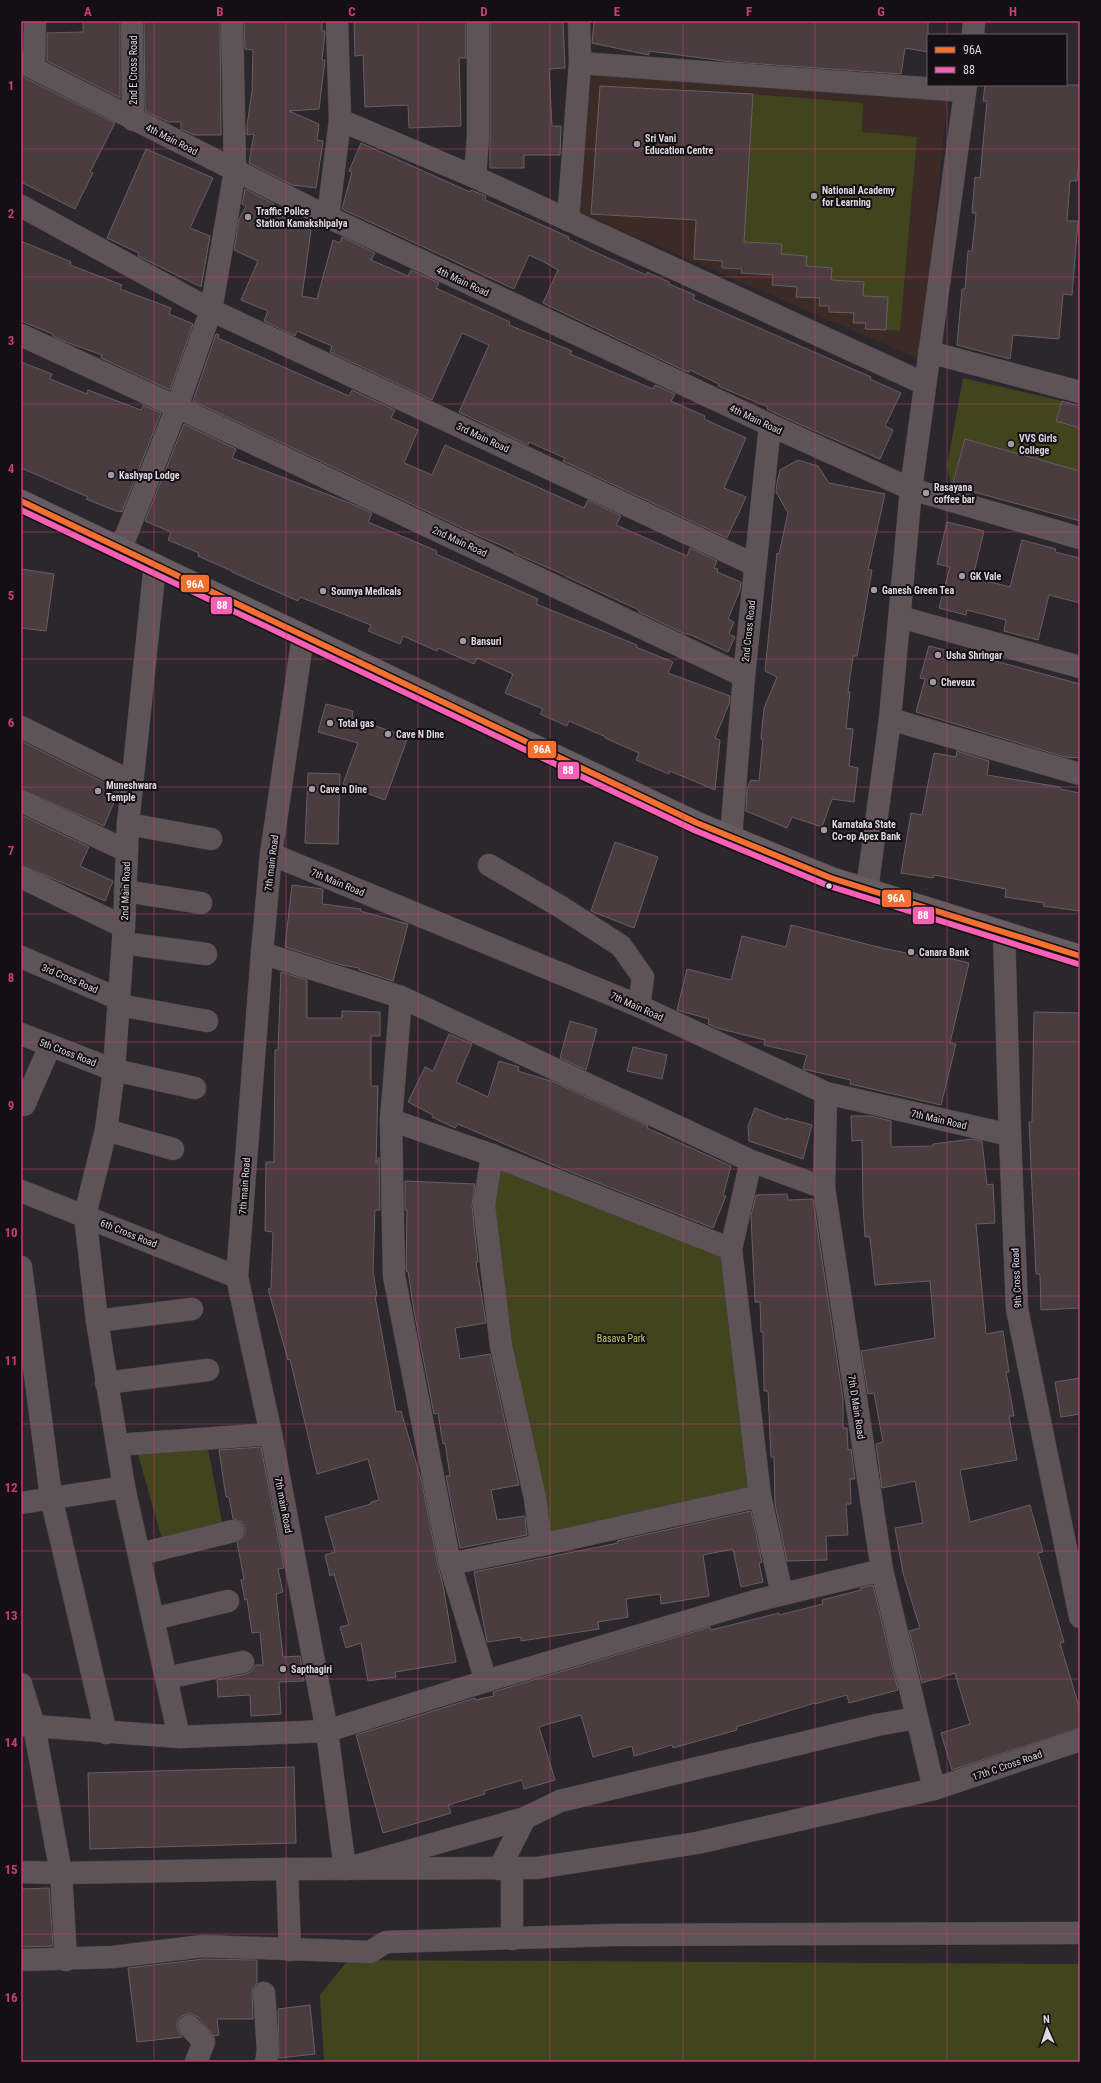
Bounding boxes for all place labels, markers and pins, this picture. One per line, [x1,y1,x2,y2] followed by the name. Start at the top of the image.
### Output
[645,133,713,156] place label: Sri Vani Education Centre
[632,139,642,149] marker: Sri Vani Education Centre
[822,185,895,208] place label: National Academy for Learning
[809,191,819,201] marker: National Academy for Learning
[256,206,348,229] place label: Traffic Police Station Kamakshipalya
[243,212,253,222] marker: Traffic Police Station Kamakshipalya
[1019,433,1057,456] place label: VVS Girls College
[1006,439,1016,449] marker: VVS Girls College
[106,470,116,480] marker: Kashyap Lodge
[119,470,180,481] place label: Kashyap Lodge
[934,482,976,505] place label: Rasayana coffee bar
[921,488,931,498] marker: Rasayana coffee bar
[957,571,967,581] marker: GK Vale
[970,571,1001,582] place label: GK Vale
[869,585,879,595] marker: Ganesh Green Tea
[882,585,954,596] place label: Ganesh Green Tea
[318,586,328,596] marker: Soumya Medicals
[331,586,402,597] place label: Soumya Medicals
[458,636,468,646] marker: Bansuri
[471,636,502,647] place label: Bansuri
[933,650,943,660] marker: Usha Shringar
[946,650,1003,661] place label: Usha Shringar
[928,677,938,687] marker: Cheveux
[941,677,975,688] place label: Cheveux
[325,718,335,728] marker: Total gas
[338,718,375,729] place label: Total gas
[383,729,393,739] marker: Cave N Dine
[396,729,444,740] place label: Cave N Dine
[106,780,157,803] place label: Muneshwara Temple
[307,784,317,794] marker: Cave n Dine
[320,784,367,795] place label: Cave n Dine
[93,786,103,796] marker: Muneshwara Temple
[832,819,901,842] place label: Karnataka State Co-op Apex Bank
[819,825,829,835] marker: Karnataka State Co-op Apex Bank
[824,881,834,891] unlabelled marker
[906,947,916,957] marker: Canara Bank
[919,947,969,958] place label: Canara Bank
[278,1664,288,1674] marker: Sapthagiri
[291,1664,332,1675] place label: Sapthagiri

